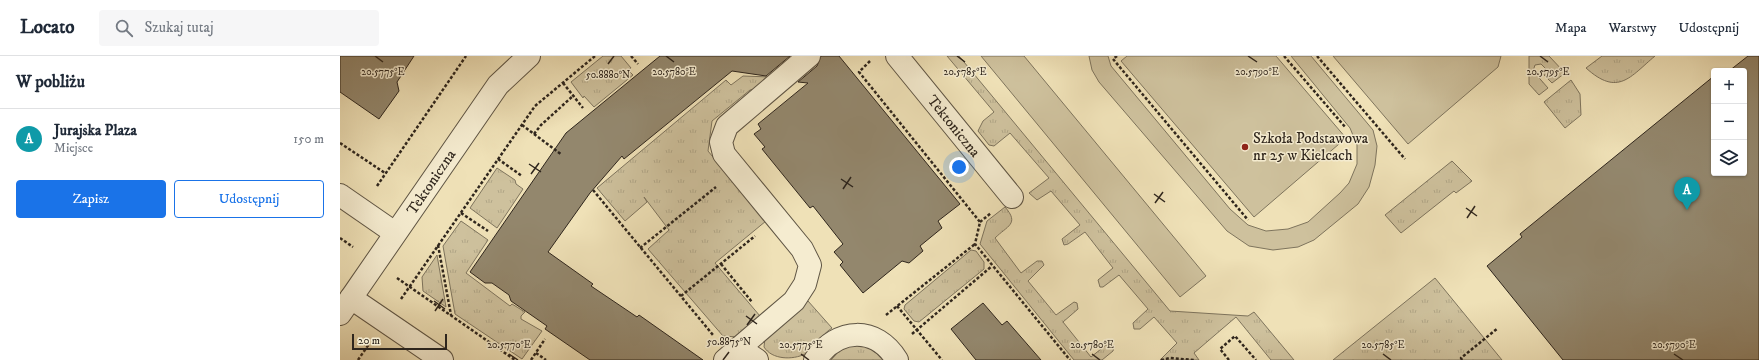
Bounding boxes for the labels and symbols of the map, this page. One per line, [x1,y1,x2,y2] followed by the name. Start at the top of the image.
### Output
[361,66,405,78] text: 20.5775°E
[652,66,696,78] text: 20.5780°E
[943,66,987,78] text: 20.5785°E
[1235,66,1279,78] text: 20.5790°E
[1526,66,1570,78] text: 20.5795°E
[586,69,630,81] text: 50.8880°N
[923,91,985,162] street label: Tektoniczna
[1253,129,1369,165] place label: Szkoła Podstawowa nr 25 w Kielcach
[1240,142,1250,152] marker: Szkoła Podstawowa nr 25 w Kielcach
[403,146,460,218] street label: Tektoniczna
[949,157,969,177] your location
[1674,177,1700,210] pin: A
[352,332,447,351] scale bar
[707,336,751,348] text: 50.8875°N
[487,339,531,351] text: 20.5770°E
[779,339,823,351] text: 20.5775°E
[1070,339,1114,351] text: 20.5780°E
[1361,339,1405,351] text: 20.5785°E
[1652,339,1696,351] text: 20.5790°E

